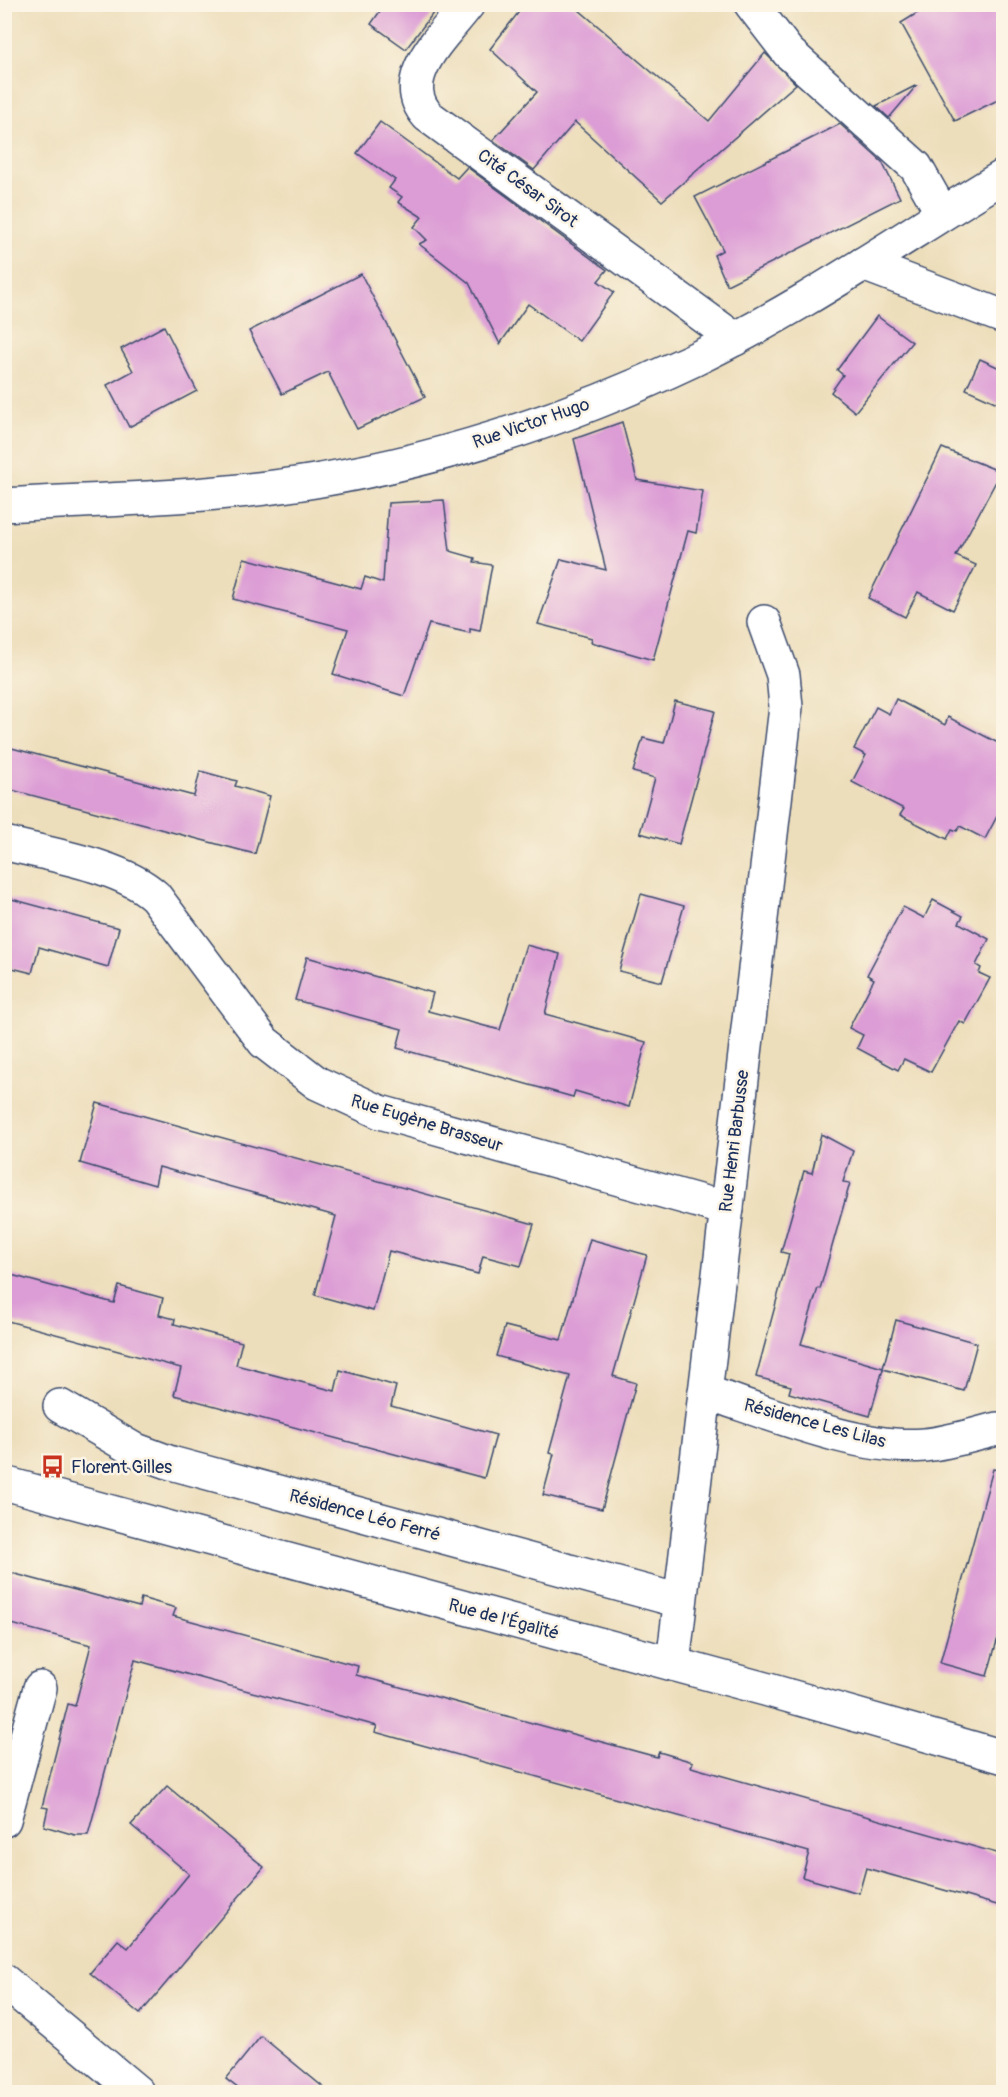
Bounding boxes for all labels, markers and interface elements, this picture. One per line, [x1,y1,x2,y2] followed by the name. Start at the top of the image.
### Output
[473,144,583,233] street label: Cité César Sirot
[470,393,593,454] street label: Rue Victor Hugo
[714,1069,755,1213] street label: Rue Henri Barbusse
[348,1089,506,1158] street label: Rue Eugène Brasseur
[741,1393,888,1453] street label: Résidence Les Lilas
[40,1454,66,1480] bus stop icon: Florent Gilles
[71,1456,172,1479] place label: Florent Gilles
[287,1484,443,1547] street label: Résidence Léo Ferré
[446,1594,562,1645] street label: Rue de l'Égalité

